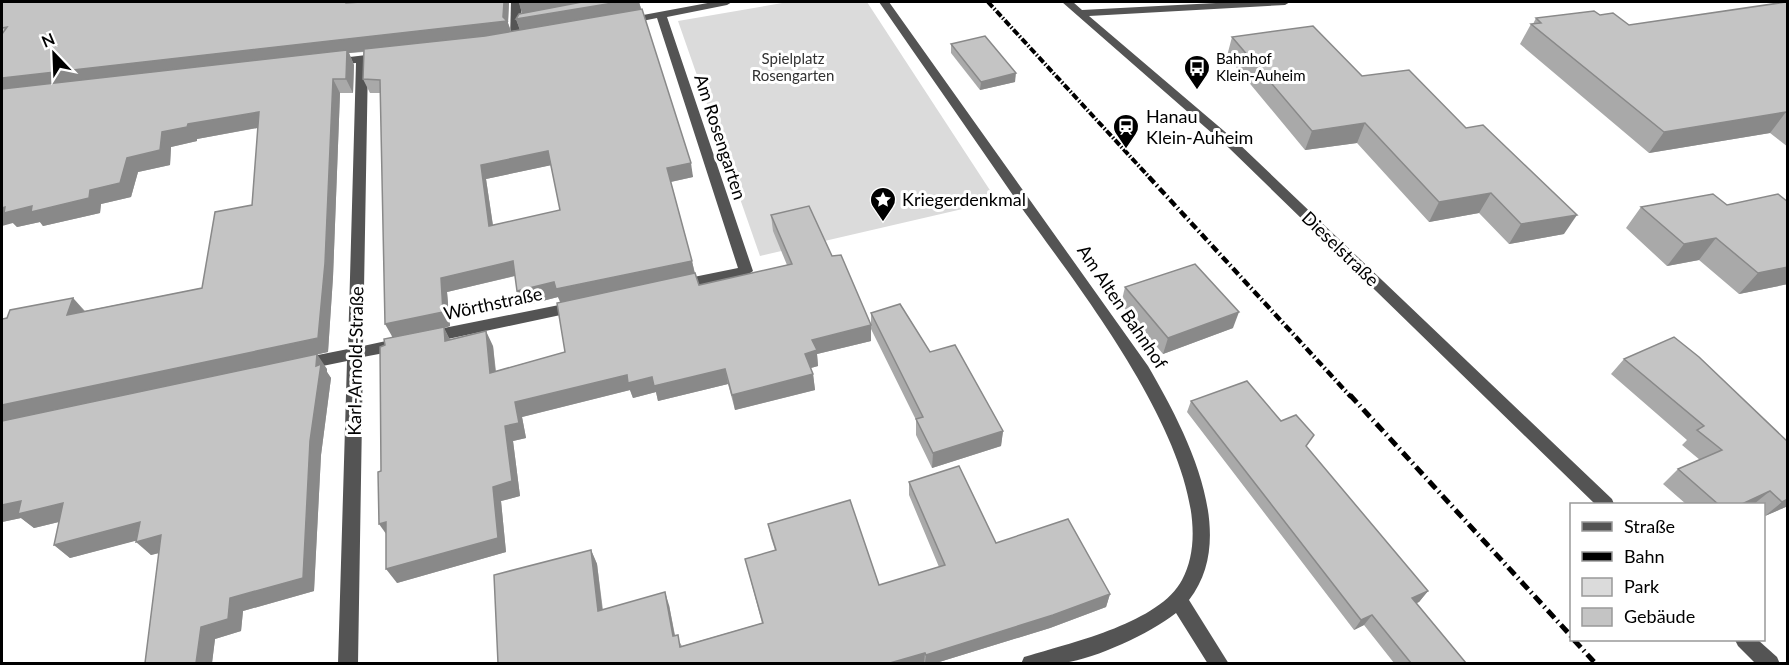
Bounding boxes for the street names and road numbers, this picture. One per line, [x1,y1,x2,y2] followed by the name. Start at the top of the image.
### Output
[690,71,752,202] street label: Am Rosengarten
[1298,206,1384,290] street label: Dieselstraße
[1073,240,1173,373] street label: Am Alten Bahnhof
[441,282,544,324] street label: Wörthstraße
[343,286,367,436] street label: Karl-Arnold-Straße

